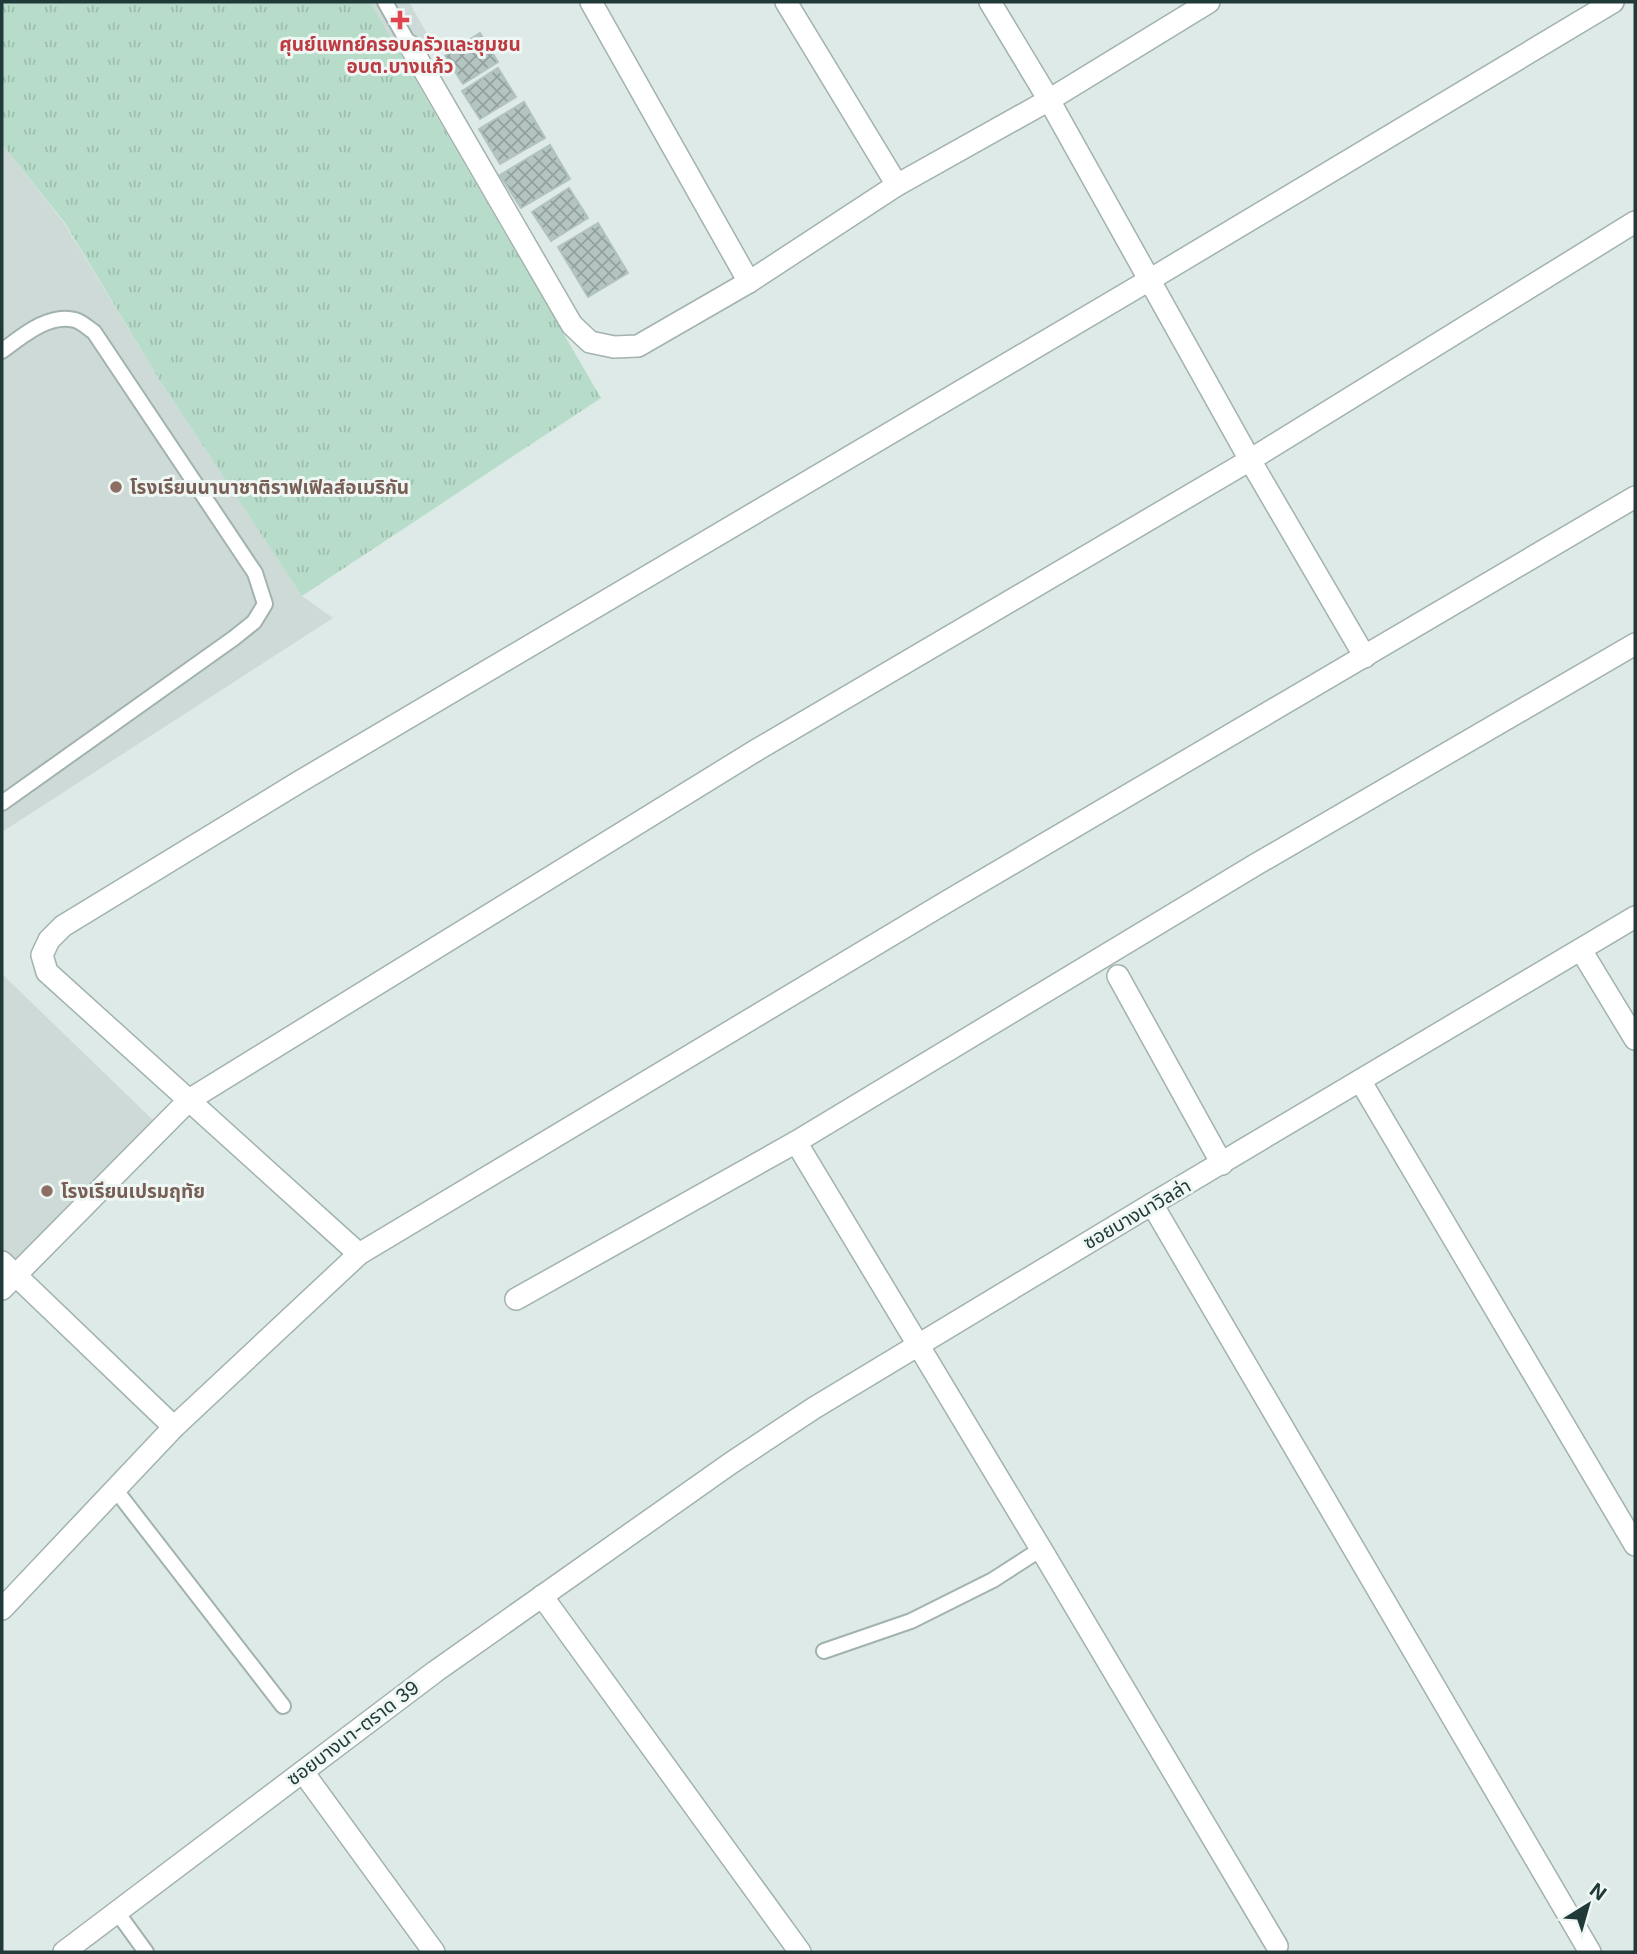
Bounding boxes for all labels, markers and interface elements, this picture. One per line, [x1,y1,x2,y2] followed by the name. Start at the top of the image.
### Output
[390,10,410,30] marker: ศุนย์แพทย์ครอบครัวและชุมชน อบต.บางแก้ว
[279,33,521,78] place label: ศุนย์แพทย์ครอบครัวและชุมชน อบต.บางแก้ว
[130,476,409,499] place label: โรงเรียนนานาชาติราฟเฟิลส์อเมริกัน
[108,479,124,495] marker: โรงเรียนนานาชาติราฟเฟิลส์อเมริกัน
[1079,1174,1195,1254] street label: ซอยบางนาวิลล่า
[61,1180,205,1203] place label: โรงเรียนเปรมฤทัย
[39,1183,55,1199] marker: โรงเรียนเปรมฤทัย
[282,1676,424,1790] street label: ซอยบางนา-ตราด 39
[1553,1870,1623,1940] north arrow
[1585,1878,1611,1905] text: N

